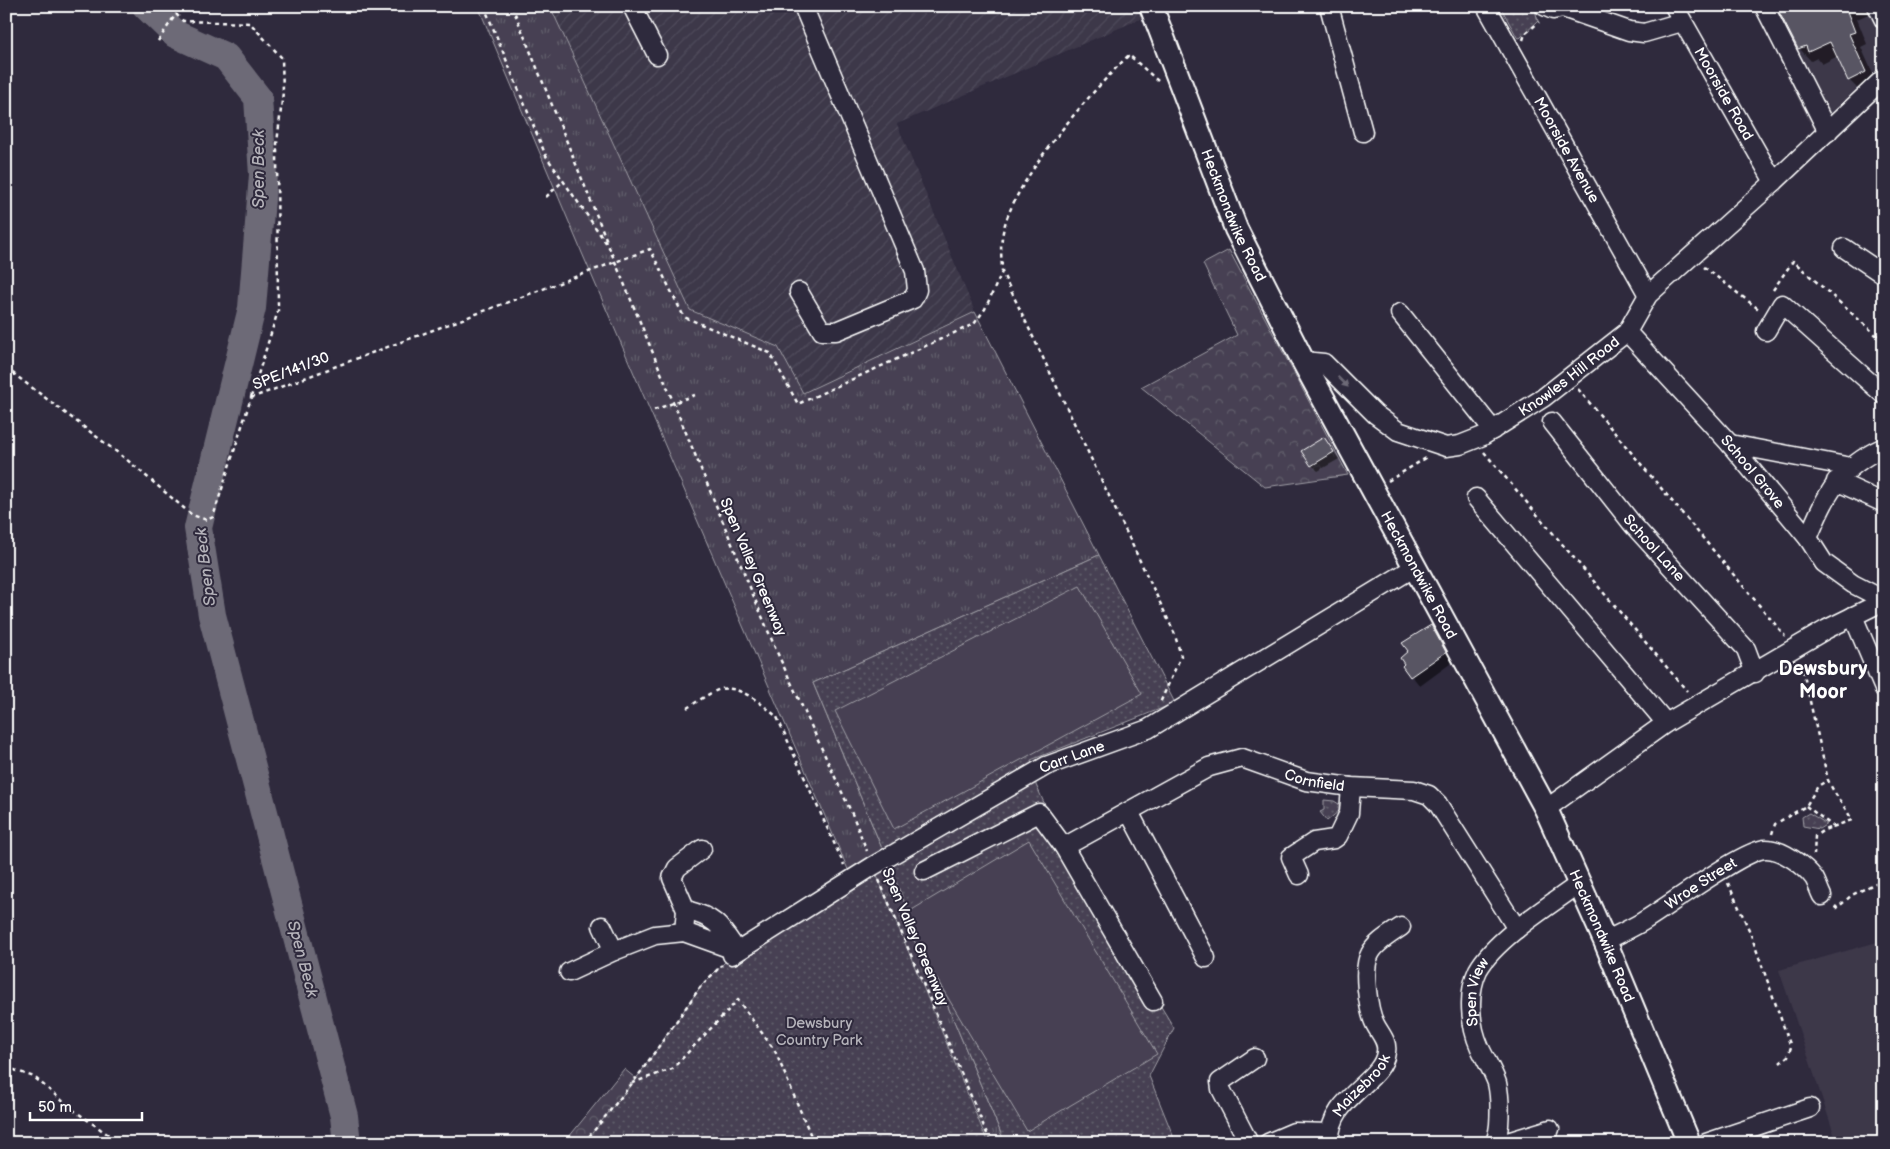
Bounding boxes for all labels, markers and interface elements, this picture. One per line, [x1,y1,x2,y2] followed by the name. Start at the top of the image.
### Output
[1690,44,1758,144] street label: Moorside Road
[1529,94,1604,206] street label: Moorside Avenue
[250,129,269,208] water label: Spen Beck
[1197,146,1271,285] street label: Heckmondwike Road
[1515,332,1623,421] street label: Knowles Hill Road
[250,348,332,394] street label: SPE/141/30
[1337,376,1349,388] one-way arrow
[1717,431,1789,513] street label: School Grove
[715,495,791,639] street label: Spen Valley Greenway
[1377,508,1461,642] street label: Heckmondwike Road
[1619,510,1689,585] street label: School Lane
[192,526,220,607] water label: Spen Beck
[1779,657,1868,704] district label: Dewsbury Moor
[1036,736,1107,778] street label: Carr Lane
[1282,764,1346,796] street label: Cornfield
[1661,853,1740,914] street label: Wroe Street
[877,865,953,1009] street label: Spen Valley Greenway
[1565,867,1639,1005] street label: Heckmondwike Road
[283,919,322,1001] water label: Spen Beck
[1462,954,1493,1028] street label: Spen View
[776,1014,863,1050] park label: Dewsbury Country Park
[1328,1051,1395,1121] street label: Maizebrook
[30,1089,142,1121] scale bar
[38,1098,72,1117] text: 50 m

